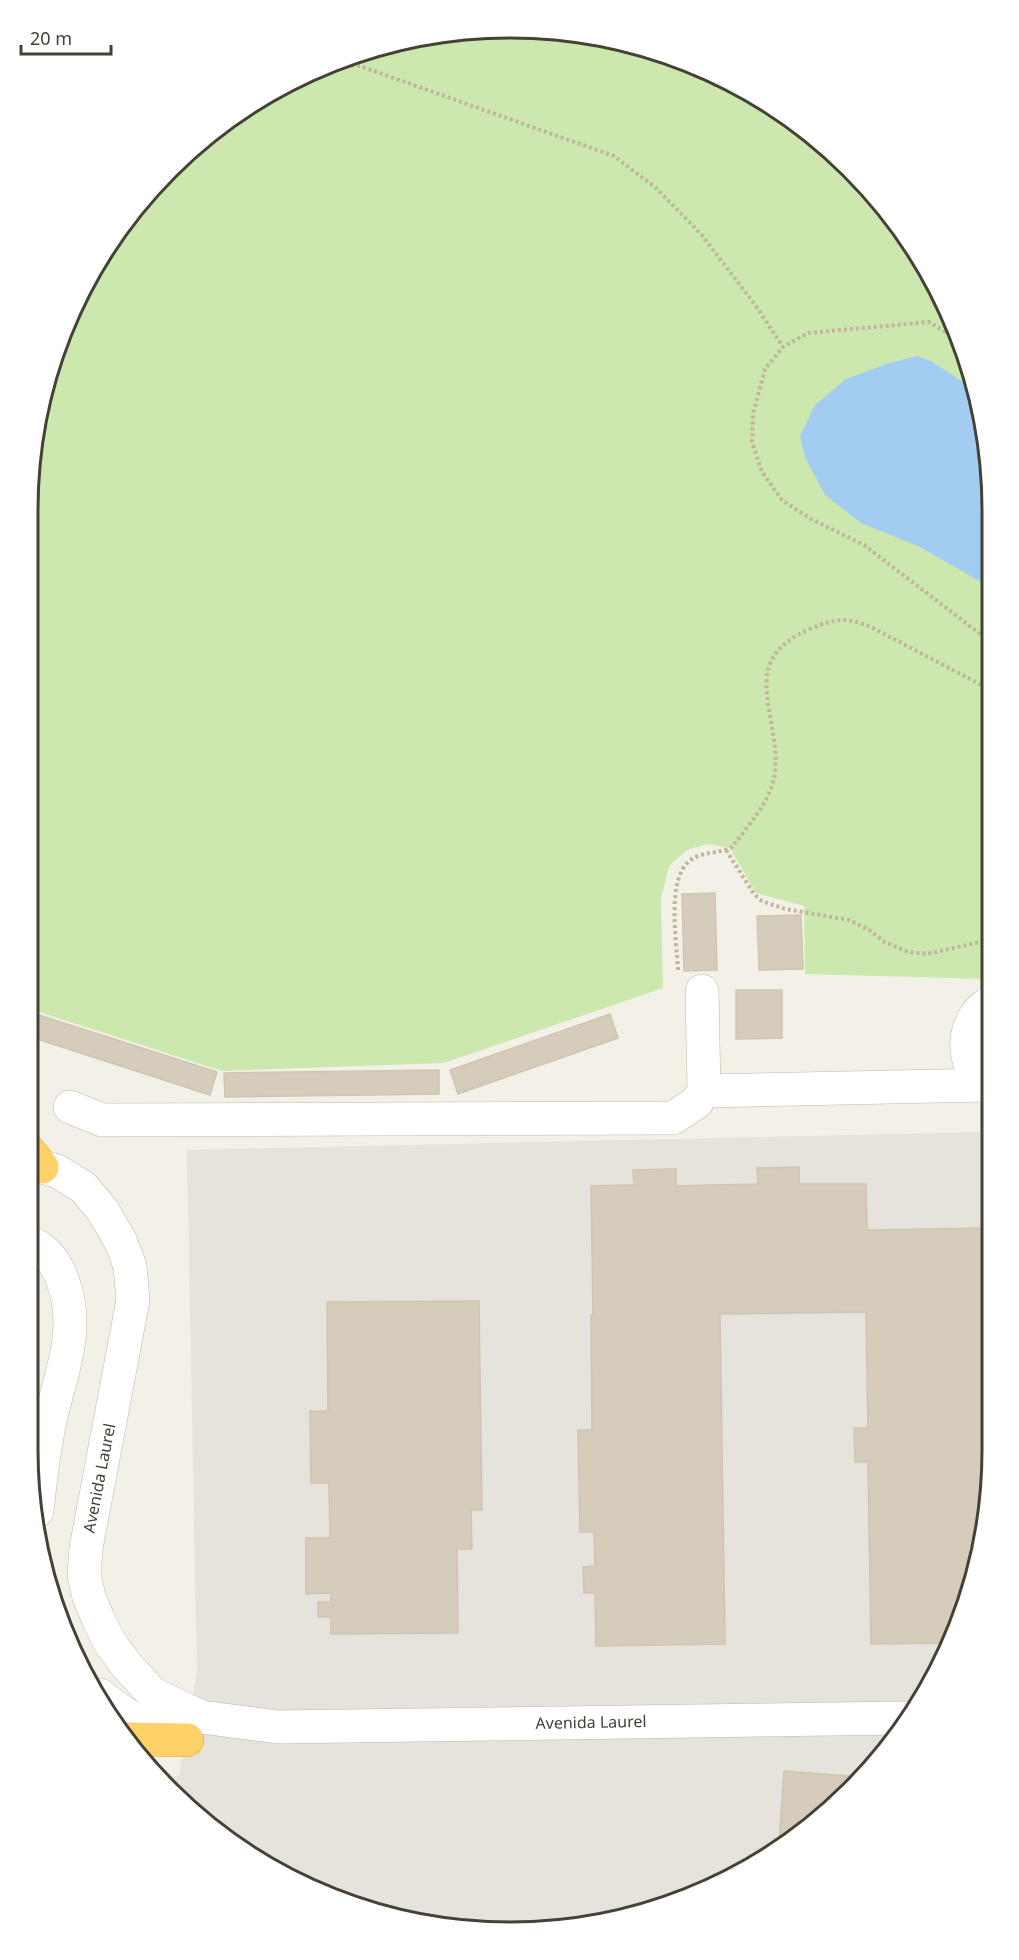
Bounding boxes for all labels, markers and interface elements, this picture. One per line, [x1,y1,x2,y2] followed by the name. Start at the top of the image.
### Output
[21,18,111,56] scale bar
[30,26,72,50] text: 20 m
[78,1421,120,1535] street label: Avenida Laurel
[535,1710,647,1734] street label: Avenida Laurel

